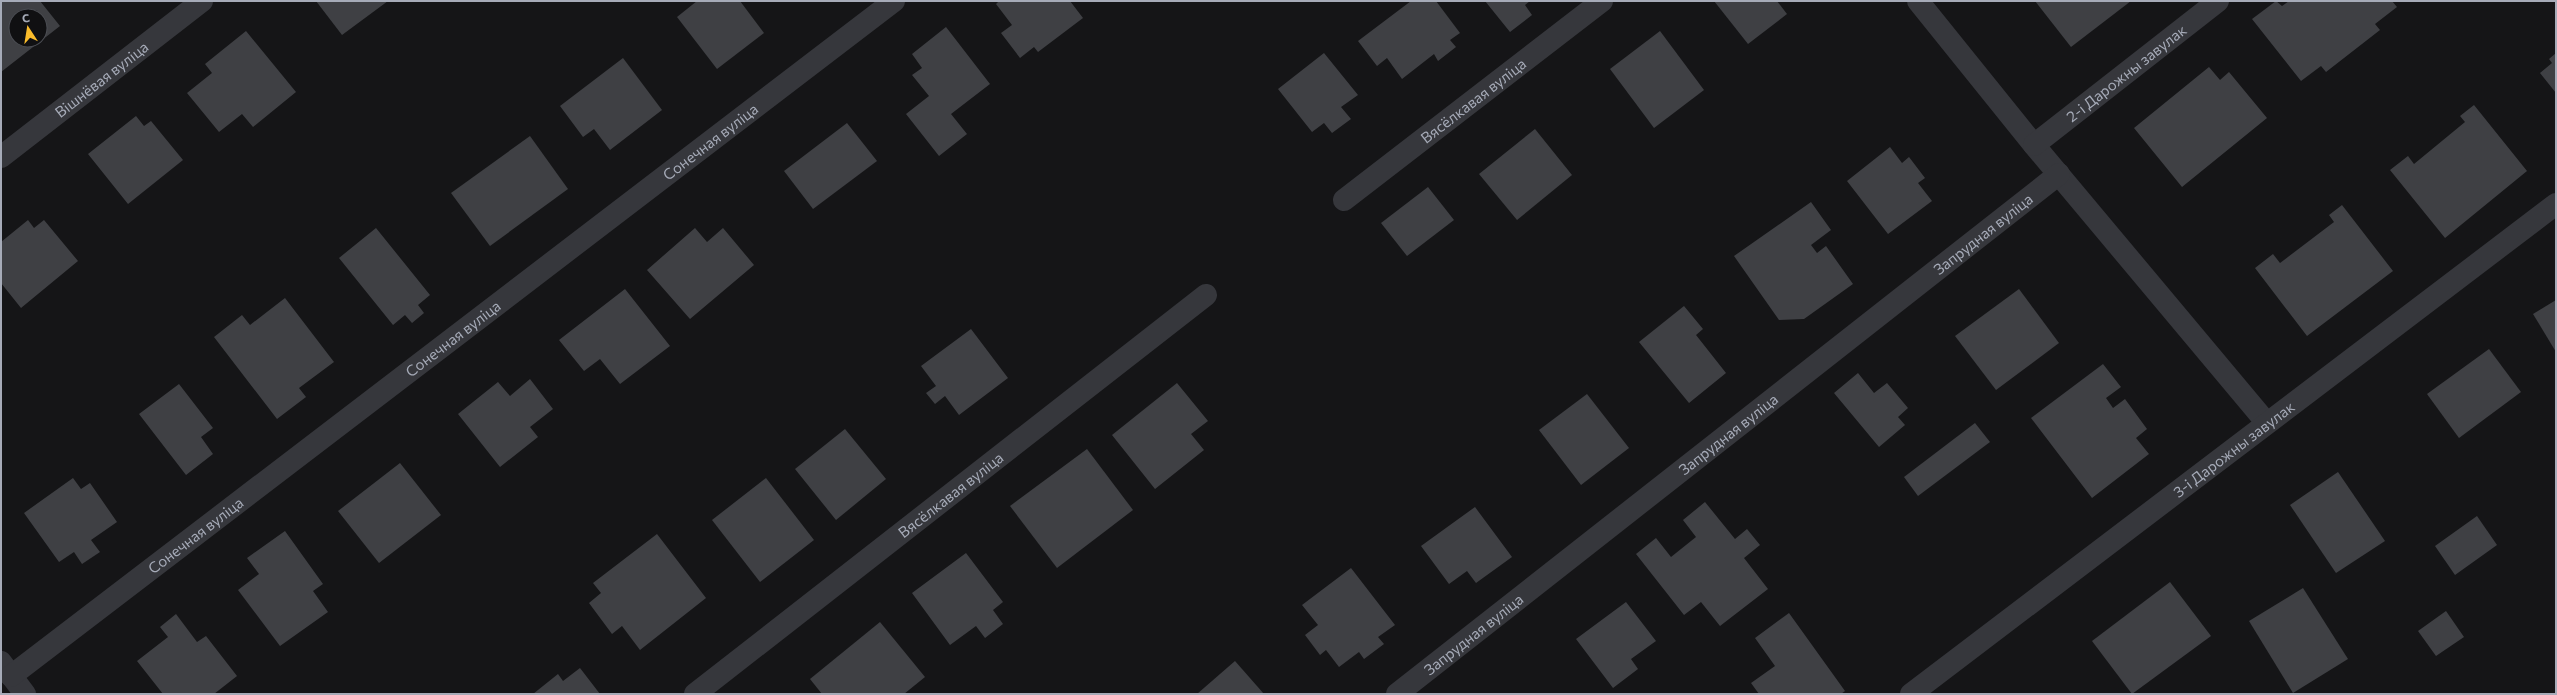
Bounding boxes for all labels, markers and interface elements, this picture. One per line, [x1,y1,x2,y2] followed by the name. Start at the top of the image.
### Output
[8,8,48,48] north arrow
[21,10,31,25] text: С
[2063,20,2190,125] street label: 2-і Дарожны завулак
[51,37,152,121] street label: Вішнёвая вуліца
[1417,54,1529,147] street label: Вясёлкавая вуліца
[659,99,761,184] street label: Сонечная вуліца
[1930,189,2036,278] street label: Запрудная вуліца
[402,296,504,380] street label: Сонечная вуліца
[1675,390,1781,478] street label: Запрудная вуліца
[2169,397,2298,501] street label: 3-і Дарожны завулак
[894,448,1006,541] street label: Вясёлкавая вуліца
[144,493,246,577] street label: Сонечная вуліца
[1420,590,1526,679] street label: Запрудная вуліца

